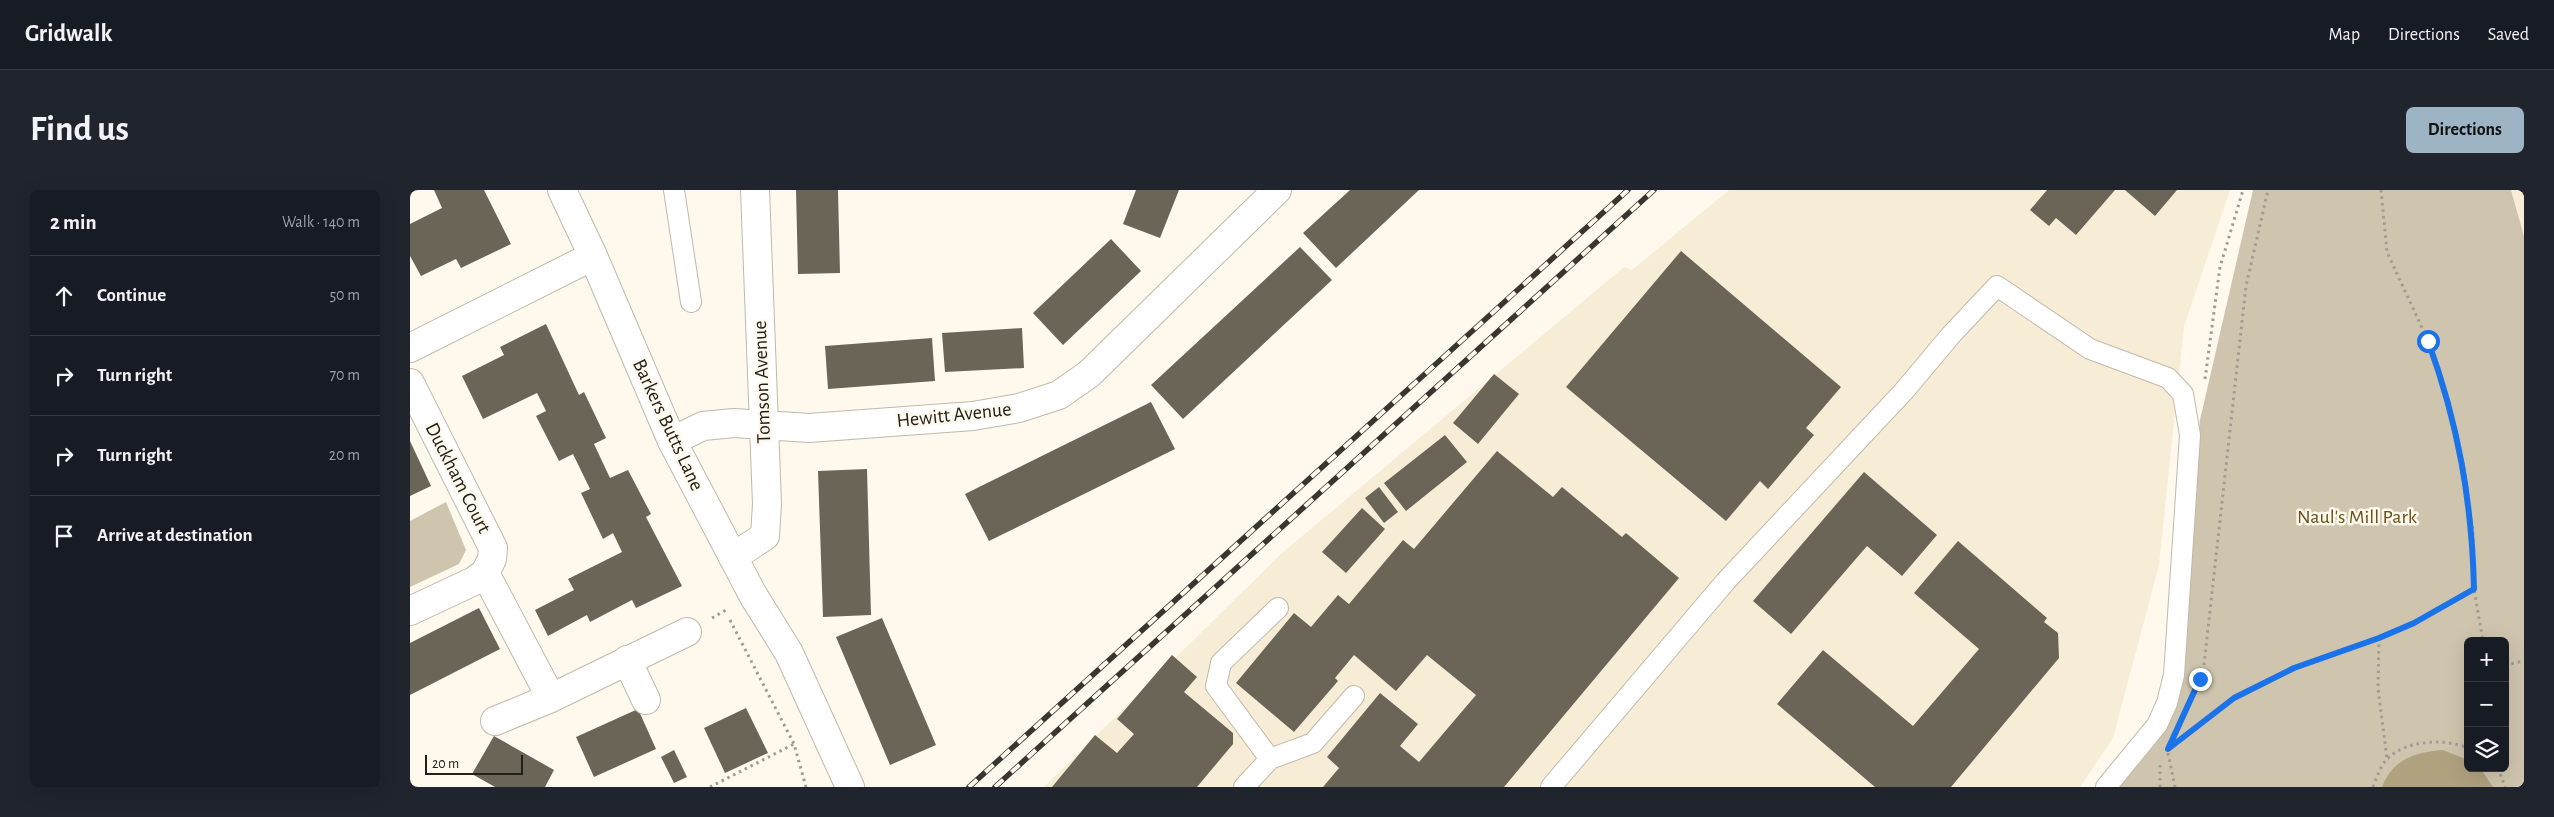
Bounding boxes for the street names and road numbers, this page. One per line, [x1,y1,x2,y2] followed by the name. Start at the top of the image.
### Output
[750,320,774,444] street label: Tomson Avenue
[629,356,707,494] street label: Barkers Butts Lane
[896,399,1012,431] street label: Hewitt Avenue
[422,419,495,537] street label: Duckham Court

